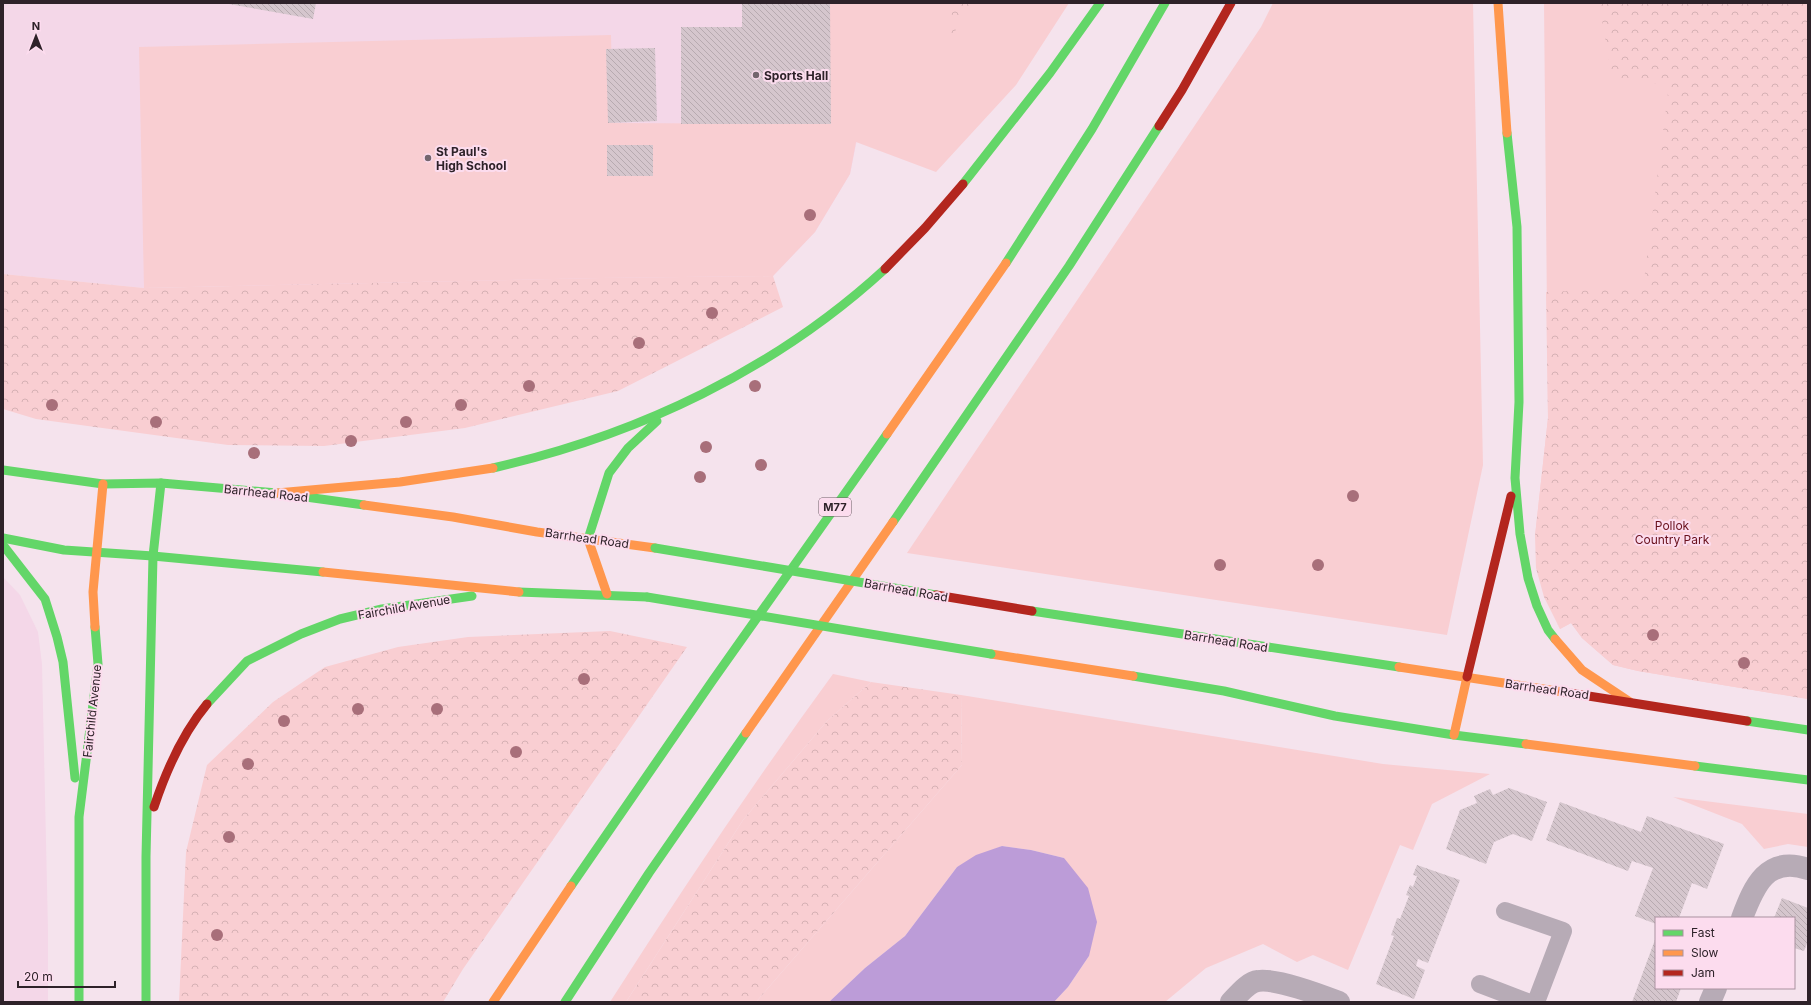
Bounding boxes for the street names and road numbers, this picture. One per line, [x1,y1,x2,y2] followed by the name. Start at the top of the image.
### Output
[223,481,309,505] street label: Barrhead Road
[819,498,851,516] road number: M77
[544,525,630,551] street label: Barrhead Road
[863,575,949,605] street label: Barrhead Road
[357,592,451,622] street label: Fairchild Avenue
[1183,627,1269,655] street label: Barrhead Road
[80,664,104,758] street label: Fairchild Avenue
[1504,676,1590,702] street label: Barrhead Road

